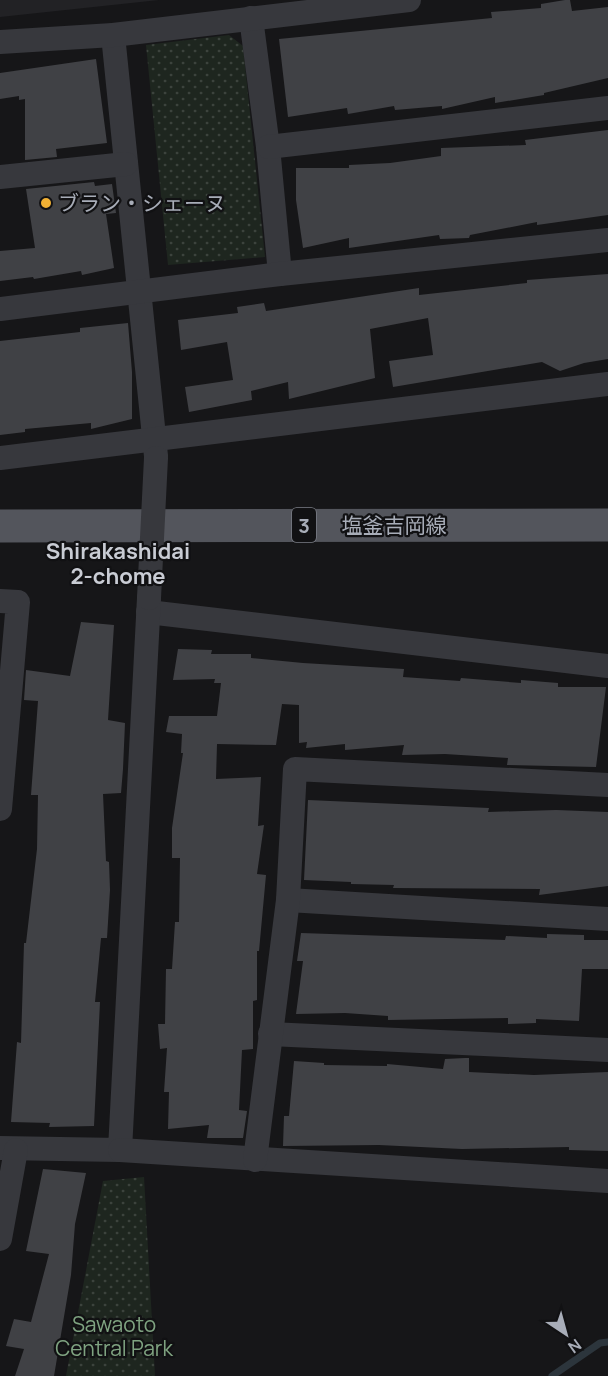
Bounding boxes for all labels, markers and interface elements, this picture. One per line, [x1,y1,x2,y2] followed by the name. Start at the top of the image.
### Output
[58,189,226,217] place label: ブラン・シェーヌ
[39,196,53,210] marker: ブラン・シェーヌ
[292,508,316,542] road number: 3
[342,511,447,539] street label: 塩釜吉岡線
[46,536,190,591] district label: Shirakashidai 2-chome
[536,1304,596,1364] north arrow
[55,1310,173,1362] park label: Sawaoto Central Park
[564,1334,586,1358] text: N

